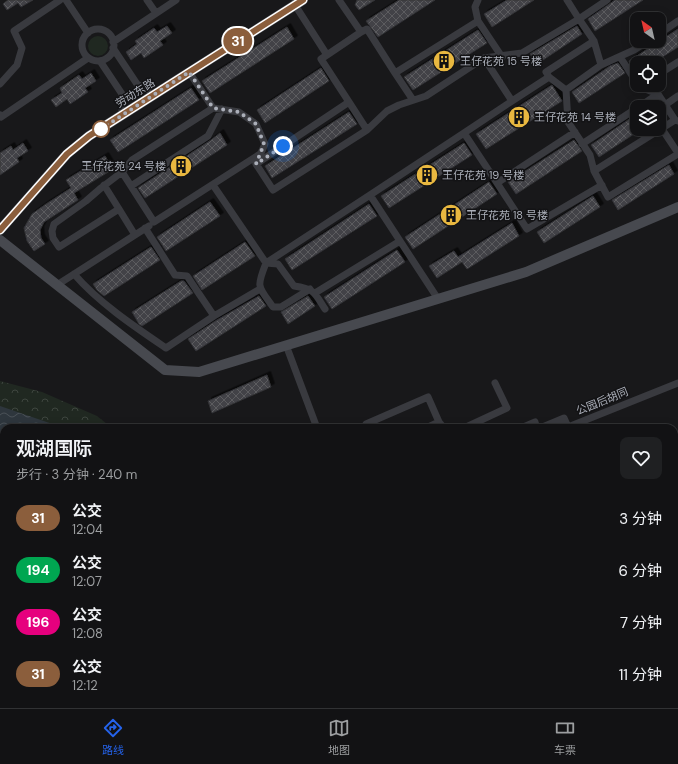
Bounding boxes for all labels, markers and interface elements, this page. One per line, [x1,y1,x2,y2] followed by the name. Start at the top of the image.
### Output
[630,12,666,48] north arrow
[630,12,666,136] map controls
[220,28,256,54] line badge: 31
[231,32,245,50] text: 31
[431,48,457,74] building icon: 王仔花苑 15 号楼
[460,54,542,68] place label: 王仔花苑 15 号楼
[630,56,666,92] button: locate
[113,75,157,111] street label: 劳动东路
[630,100,666,136] button: layers
[506,104,532,130] building icon: 王仔花苑 14 号楼
[534,110,616,124] place label: 王仔花苑 14 号楼
[92,120,110,138] unlabelled marker
[273,136,293,156] your location
[168,153,194,179] building icon: 王仔花苑 24 号楼
[81,159,166,173] place label: 王仔花苑 24 号楼
[414,162,440,188] building icon: 王仔花苑 19 号楼
[442,168,524,182] place label: 王仔花苑 19 号楼
[438,202,464,228] building icon: 王仔花苑 18 号楼
[466,208,548,222] place label: 王仔花苑 18 号楼
[574,384,630,418] street label: 公园后胡同
[16,436,92,461] text: 观湖国际
[620,437,662,479] button: heart
[16,466,137,483] text: 步行 · 3 分钟 · 240 m
[72,501,102,521] text: 公交
[31,509,45,527] text: 31
[619,509,662,529] text: 3 分钟
[72,521,103,538] text: 12:04
[72,553,102,573] text: 公交
[26,561,50,579] text: 194
[619,561,662,581] text: 6 分钟
[72,573,102,590] text: 12:07
[72,605,102,625] text: 公交
[27,613,49,631] text: 196
[620,613,662,633] text: 7 分钟
[72,625,103,642] text: 12:08
[72,657,102,677] text: 公交
[31,665,45,683] text: 31
[619,665,662,685] text: 11 分钟
[72,677,98,694] text: 12:12
[102,717,124,757] tab: 路线
[328,717,350,757] tab: 地图
[554,717,576,757] tab: 车票

